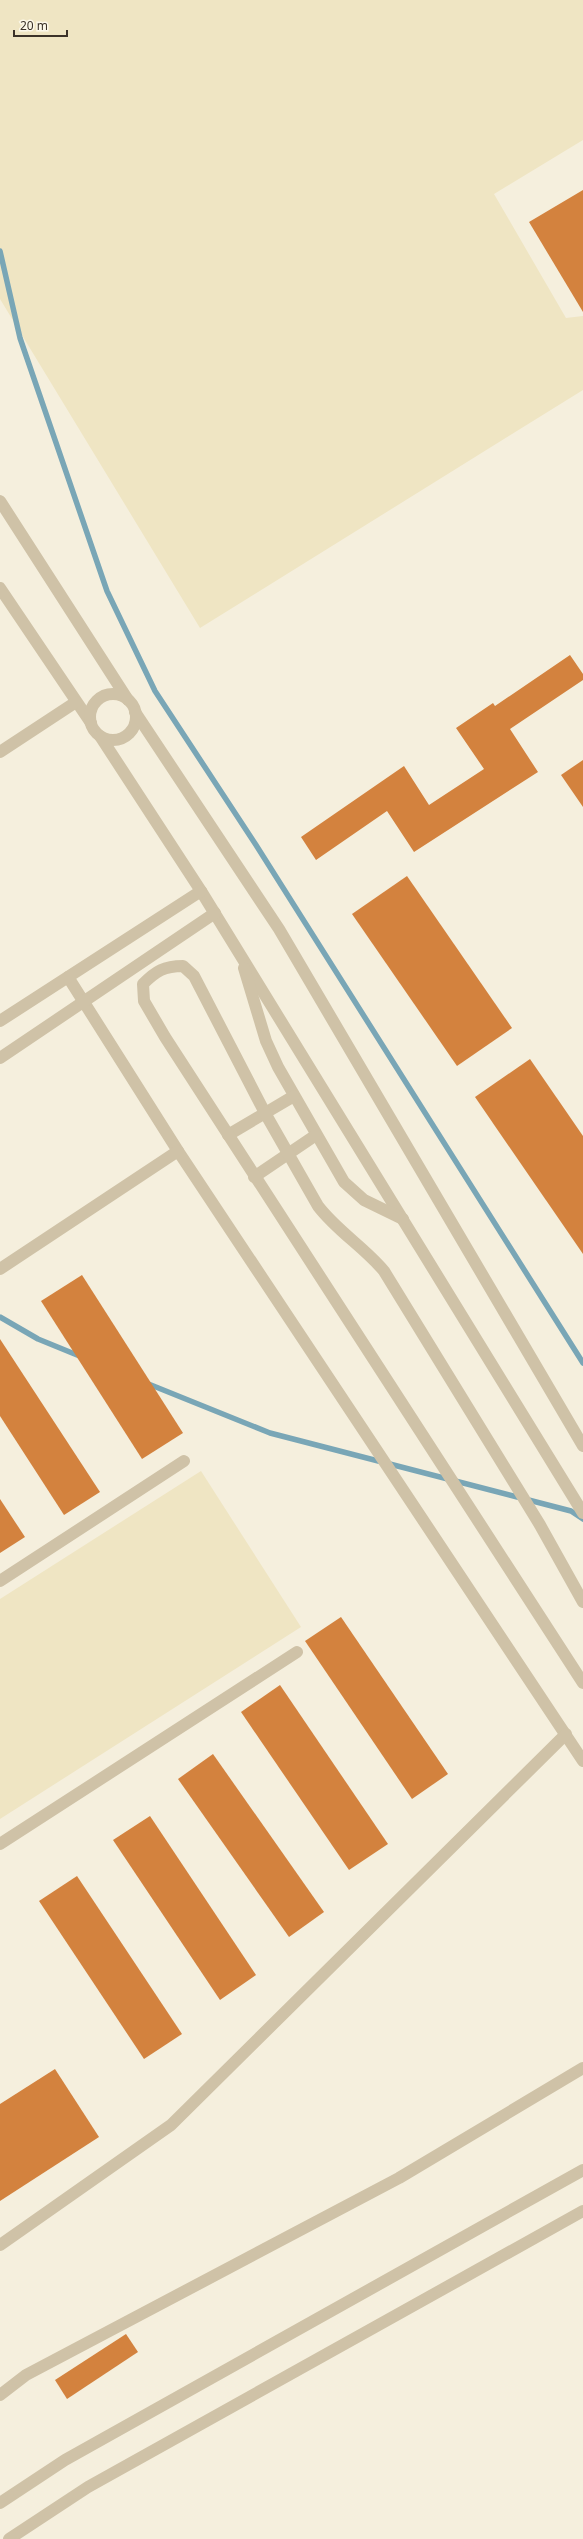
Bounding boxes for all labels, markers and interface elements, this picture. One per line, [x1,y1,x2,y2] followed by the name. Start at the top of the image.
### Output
[14,12,67,38] scale bar
[20,17,48,34] text: 20 m

